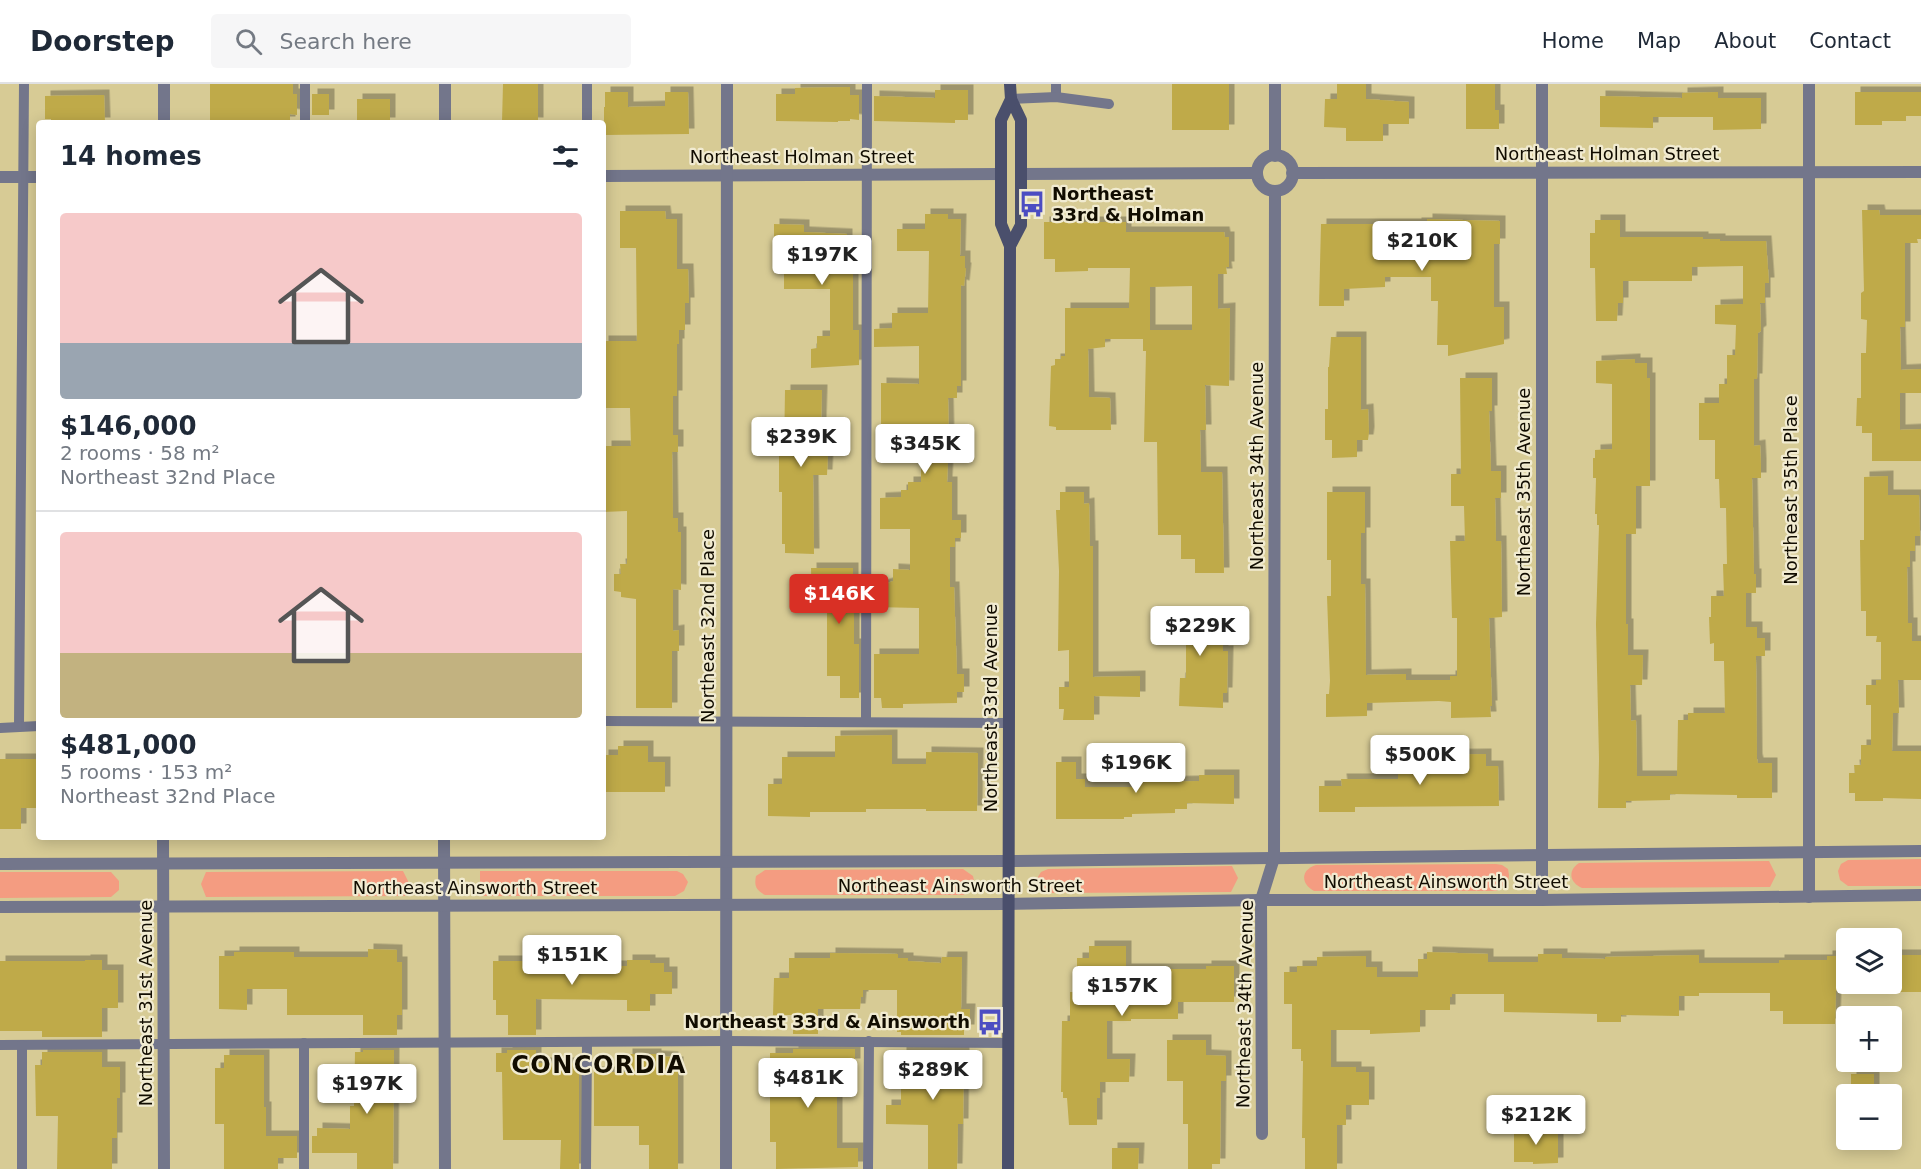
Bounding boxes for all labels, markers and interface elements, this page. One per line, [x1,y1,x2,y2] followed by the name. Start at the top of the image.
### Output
[211,14,631,68] search box
[30,25,175,58] text: Doorstep
[232,25,265,58] icon: search
[280,29,412,54] text: Search here
[1542,29,1604,53] text: Home
[1637,29,1681,53] text: Map
[1714,29,1776,53] text: About
[1809,29,1891,53] text: Contact
[549,140,582,173] icon: filters
[60,141,202,171] text: 14 homes
[1495,143,1719,164] street label: Northeast Holman Street
[690,146,914,167] street label: Northeast Holman Street
[1052,183,1204,225] place label: Northeast 33rd & Holman
[1017,189,1047,219] bus stop icon: Northeast 33rd & Holman
[1380,221,1464,272] pin: $210K
[1386,228,1458,252] text: $210K
[780,235,864,286] pin: $197K
[786,242,858,266] text: $197K
[267,252,375,360] icon: home
[1246,362,1267,570] street label: Northeast 34th Avenue
[1513,388,1534,596] street label: Northeast 35th Avenue
[1780,395,1801,585] street label: Northeast 35th Place
[60,411,197,441] text: $146,000
[759,417,843,468] pin: $239K
[765,424,837,448] text: $239K
[883,424,967,475] pin: $345K
[889,431,961,455] text: $345K
[60,441,220,465] text: 2 rooms · 58 m²
[60,465,275,489] text: Northeast 32nd Place
[697,529,718,723] street label: Northeast 32nd Place
[267,571,375,679] icon: home
[797,574,881,625] pin: $146K
[803,581,875,605] text: $146K
[980,604,1001,812] street label: Northeast 33rd Avenue
[1158,606,1242,657] pin: $229K
[1164,613,1236,637] text: $229K
[60,730,197,760] text: $481,000
[1378,735,1462,786] pin: $500K
[1384,742,1456,766] text: $500K
[1094,743,1178,794] pin: $196K
[1100,750,1172,774] text: $196K
[60,760,232,784] text: 5 rooms · 153 m²
[60,784,275,808] text: Northeast 32nd Place
[1324,871,1568,892] street label: Northeast Ainsworth Street
[838,875,1082,896] street label: Northeast Ainsworth Street
[353,877,597,898] street label: Northeast Ainsworth Street
[135,900,156,1106] street label: Northeast 31st Avenue
[1232,900,1257,1108] street label: Northeast 34th Avenue
[1836,928,1902,1150] map controls
[1836,928,1902,994] button: layers
[530,935,614,986] pin: $151K
[536,942,608,966] text: $151K
[1080,966,1164,1017] pin: $157K
[1086,973,1158,997] text: $157K
[1836,1006,1902,1072] button: +
[975,1007,1005,1037] bus stop icon: Northeast 33rd & Ainsworth
[684,1011,970,1032] place label: Northeast 33rd & Ainsworth
[891,1050,975,1101] pin: $289K
[511,1051,687,1079] district label: CONCORDIA
[897,1057,969,1081] text: $289K
[766,1058,850,1109] pin: $481K
[325,1064,409,1115] pin: $197K
[772,1065,844,1089] text: $481K
[331,1071,403,1095] text: $197K
[1836,1084,1902,1150] button: −
[1494,1095,1578,1146] pin: $212K
[1500,1102,1572,1126] text: $212K

